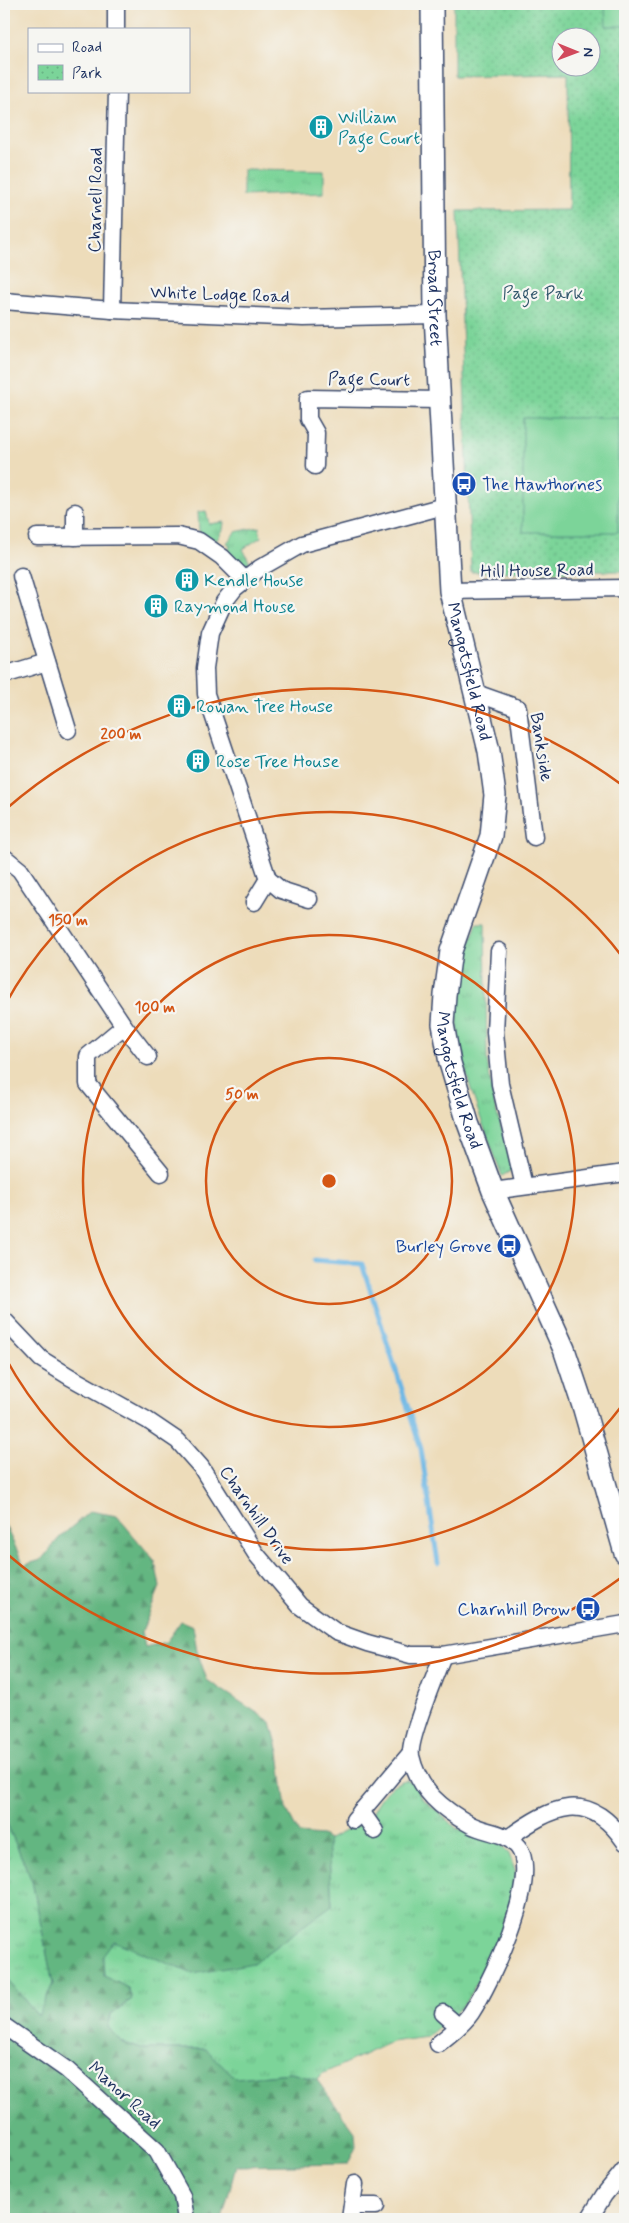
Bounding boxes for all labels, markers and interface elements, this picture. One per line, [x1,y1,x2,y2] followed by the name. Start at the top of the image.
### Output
[28,28,190,92] legend
[552,28,602,78] north arrow
[72,38,102,58] text: Road
[579,47,597,57] text: N
[72,64,102,84] text: Park
[338,106,420,153] place label: William Page Court
[308,114,334,140] building icon: William Page Court
[83,147,109,253] street label: Charnell Road
[421,250,448,347] street label: Broad Street
[150,281,290,310] street label: White Lodge Road
[502,282,584,308] park label: Page Park
[328,367,411,395] street label: Page Court
[451,471,477,497] bus stop icon: The Hawthornes
[482,473,602,497] place label: The Hawthornes
[480,558,594,584] street label: Hill House Road
[174,567,200,593] building icon: Kendle House
[204,569,304,593] place label: Kendle House
[143,593,169,619] building icon: Raymond House
[174,595,295,619] place label: Raymond House
[440,600,497,743] street label: Mangotsfield Road
[166,693,192,719] building icon: Rowan Tree House
[196,695,333,719] place label: Rowan Tree House
[524,711,558,784] street label: Bankside
[101,725,142,745] text: 200 m
[185,748,211,774] building icon: Rose Tree House
[216,750,340,774] place label: Rose Tree House
[48,911,88,931] text: 150 m
[135,998,175,1018] text: 100 m
[430,1010,487,1152] street label: Mangotsfield Road
[225,1085,259,1105] text: 50 m
[320,1172,338,1190] centre of rings
[496,1233,522,1259] bus stop icon: Burley Grove
[396,1235,492,1259] place label: Burley Grove
[213,1461,299,1570] street label: Charnhill Drive
[575,1596,601,1622] bus stop icon: Charnhill Brow
[457,1598,570,1622] place label: Charnhill Brow
[82,2056,166,2135] street label: Manor Road

